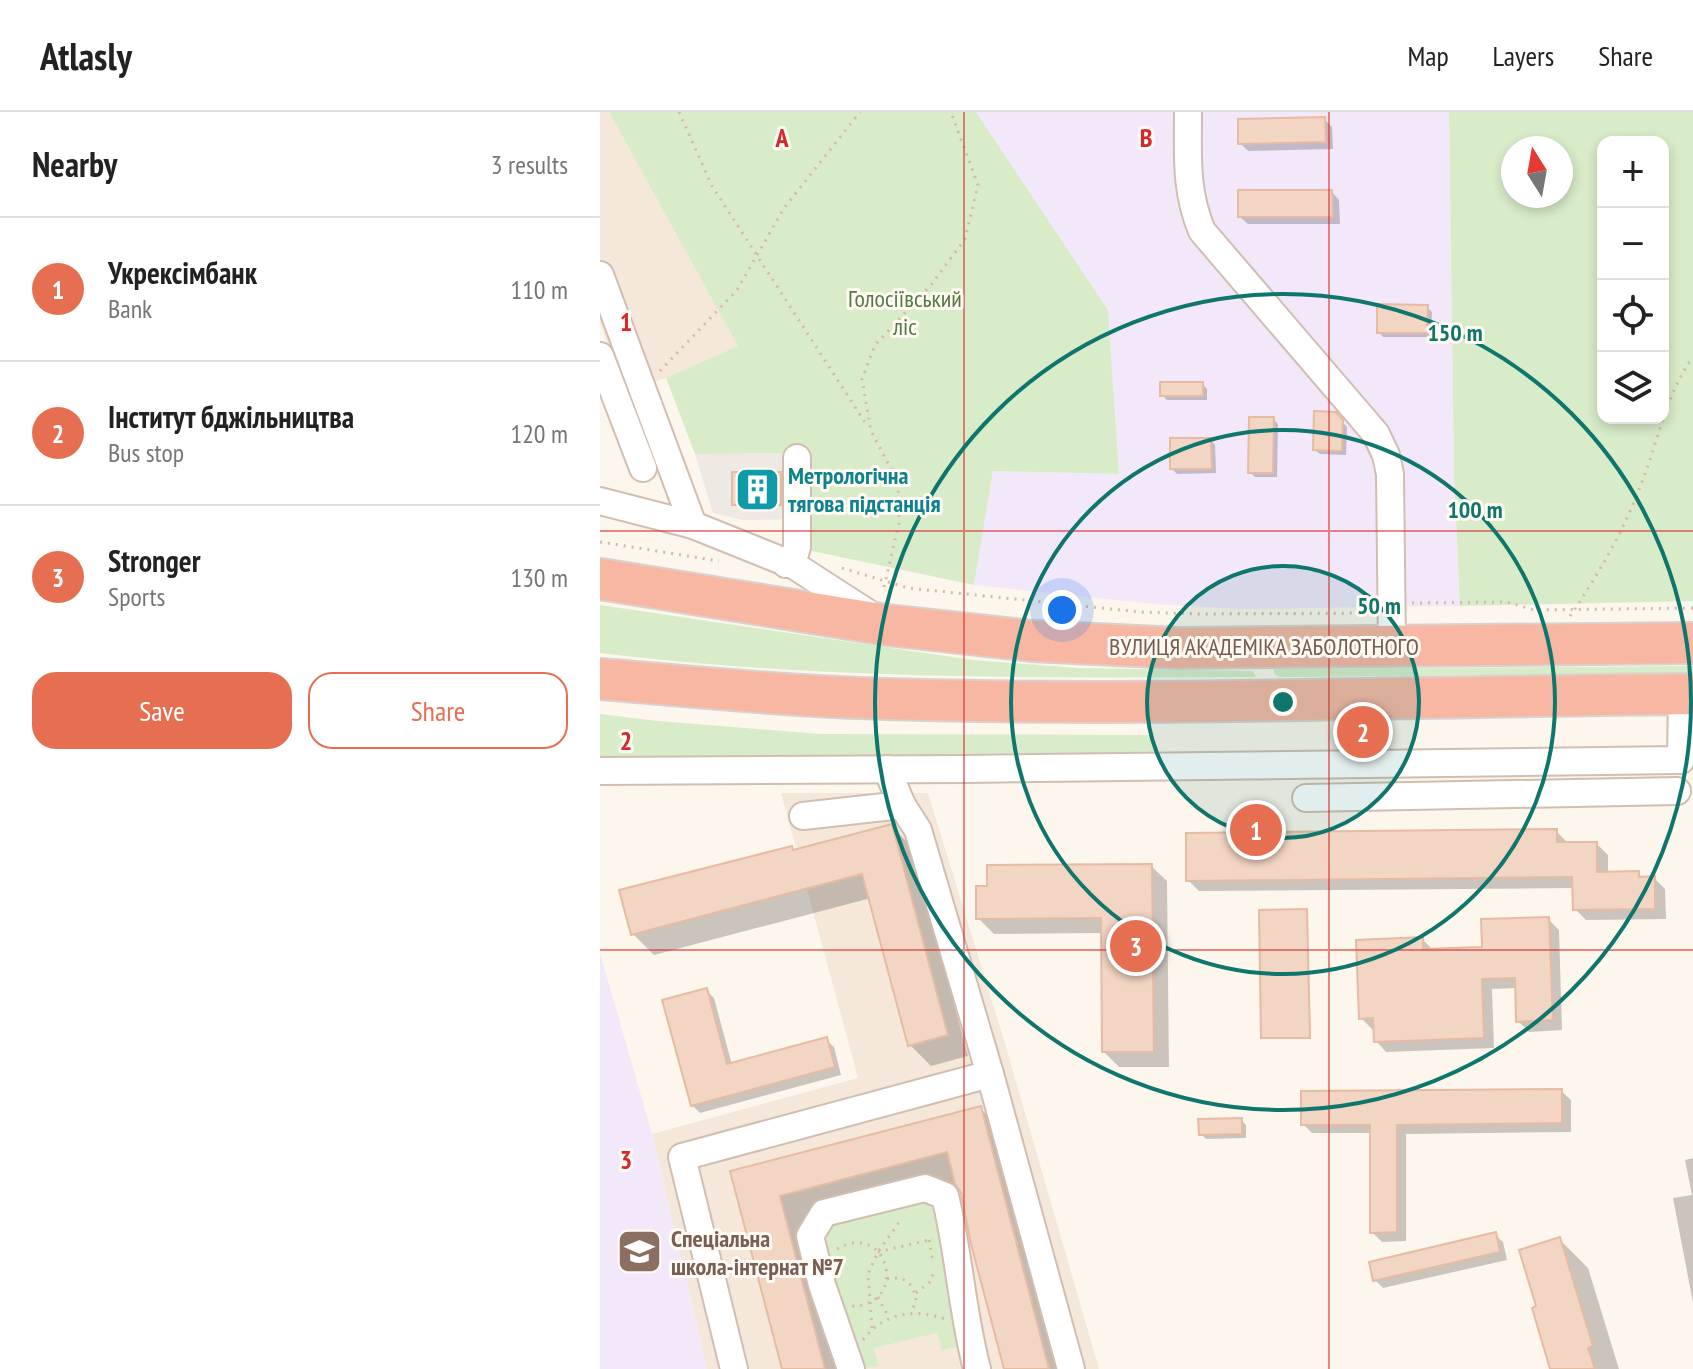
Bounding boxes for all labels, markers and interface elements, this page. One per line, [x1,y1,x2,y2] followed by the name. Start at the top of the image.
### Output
[40,31,132,80] text: Atlasly
[1407,37,1449,74] text: Map
[1493,37,1554,74] text: Layers
[1598,37,1653,74] text: Share
[774,121,789,154] text: A
[1140,121,1153,154] text: B
[1501,136,1573,208] north arrow
[1597,136,1669,424] map controls
[1597,136,1669,208] button: +
[32,142,117,186] text: Nearby
[491,148,568,181] text: 3 results
[1597,208,1669,280] button: −
[108,253,257,292] text: Укрексімбанк
[52,273,64,306] text: 1
[510,273,568,306] text: 110 m
[1597,280,1669,352] button: locate
[848,283,962,342] park label: Голосіївський ліс
[108,292,152,325] text: Bank
[620,305,632,338] text: 1
[1427,317,1483,348] text: 150 m
[1597,352,1669,424] button: layers
[108,397,354,436] text: Інститут бджільництва
[52,417,64,450] text: 2
[510,417,568,450] text: 120 m
[108,436,184,469] text: Bus stop
[788,460,941,519] place label: Метрологічна тягова підстанція
[733,465,781,513] building icon: Метрологічна тягова підстанція
[1447,494,1503,525] text: 100 m
[108,541,200,580] text: Stronger
[52,561,64,594] text: 3
[510,561,568,594] text: 130 m
[108,580,165,613] text: Sports
[1042,590,1082,630] your location
[1357,590,1401,621] text: 50 m
[1109,631,1419,662] street label: ВУЛИЦЯ АКАДЕМІКА ЗАБОЛОТНОГО
[32,672,292,749] button: Save
[308,672,568,749] button: Share
[1269,688,1297,716] centre of rings
[1337,702,1389,762] pin: 2
[620,724,632,757] text: 2
[1230,800,1282,860] pin: 1
[1110,916,1162,976] pin: 3
[620,1143,632,1176] text: 3
[671,1223,844,1282] place label: Спеціальна школа-інтернат №7
[616,1228,664,1276] school or university icon: Спеціальна школа-інтернат №7

